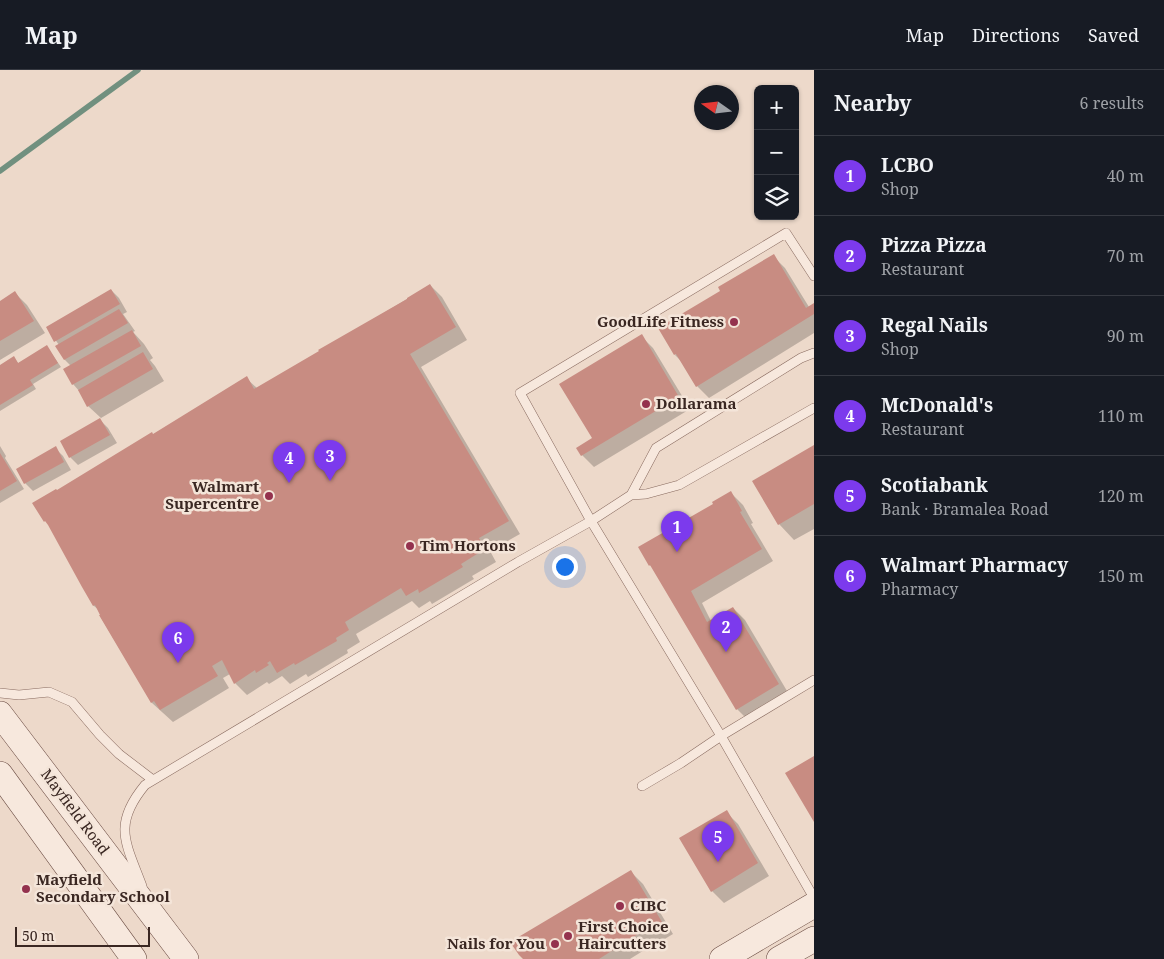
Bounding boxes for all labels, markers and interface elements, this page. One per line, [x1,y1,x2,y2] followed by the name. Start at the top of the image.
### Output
[25,18,78,51] text: Map
[906,23,944,47] text: Map
[972,23,1060,47] text: Directions
[1088,23,1139,47] text: Saved
[694,85,739,130] north arrow
[754,85,799,220] map controls
[754,85,799,130] button: +
[834,89,912,117] text: Nearby
[1080,92,1144,114] text: 6 results
[754,130,799,175] button: −
[881,152,934,178] text: LCBO
[845,165,855,187] text: 1
[1107,165,1144,187] text: 40 m
[754,175,799,220] button: layers
[881,178,919,200] text: Shop
[881,232,987,258] text: Pizza Pizza
[845,245,855,267] text: 2
[1107,245,1144,267] text: 70 m
[881,258,964,280] text: Restaurant
[597,311,724,331] place label: GoodLife Fitness
[881,312,988,338] text: Regal Nails
[728,316,740,328] marker: GoodLife Fitness
[845,325,855,347] text: 3
[1107,325,1144,347] text: 90 m
[881,338,919,360] text: Shop
[881,392,993,418] text: McDonald's
[656,393,737,413] place label: Dollarama
[640,398,652,410] marker: Dollarama
[845,405,855,427] text: 4
[1098,405,1144,427] text: 110 m
[881,418,964,440] text: Restaurant
[314,440,346,481] pin: 3
[273,442,305,483] pin: 4
[881,472,988,498] text: Scotiabank
[165,476,259,513] place label: Walmart Supercentre
[845,485,855,507] text: 5
[1098,485,1144,507] text: 120 m
[263,490,275,502] marker: Walmart Supercentre
[881,498,1049,520] text: Bank · Bramalea Road
[661,511,693,552] pin: 1
[420,535,516,555] place label: Tim Hortons
[404,540,416,552] marker: Tim Hortons
[881,552,1068,578] text: Walmart Pharmacy
[552,554,578,580] your location
[845,565,855,587] text: 6
[1098,565,1144,587] text: 150 m
[881,578,958,600] text: Pharmacy
[710,611,742,652] pin: 2
[162,622,194,663] pin: 6
[37,764,115,858] street label: Mayfield Road
[702,821,734,862] pin: 5
[36,869,171,906] place label: Mayfield Secondary School
[20,883,32,895] marker: Mayfield Secondary School
[630,895,666,915] place label: CIBC
[614,900,626,912] marker: CIBC
[578,916,669,953] place label: First Choice Haircutters
[15,924,150,947] scale bar
[22,926,55,945] text: 50 m
[562,930,574,942] marker: First Choice Haircutters
[447,933,545,953] place label: Nails for You
[549,938,561,950] marker: Nails for You

